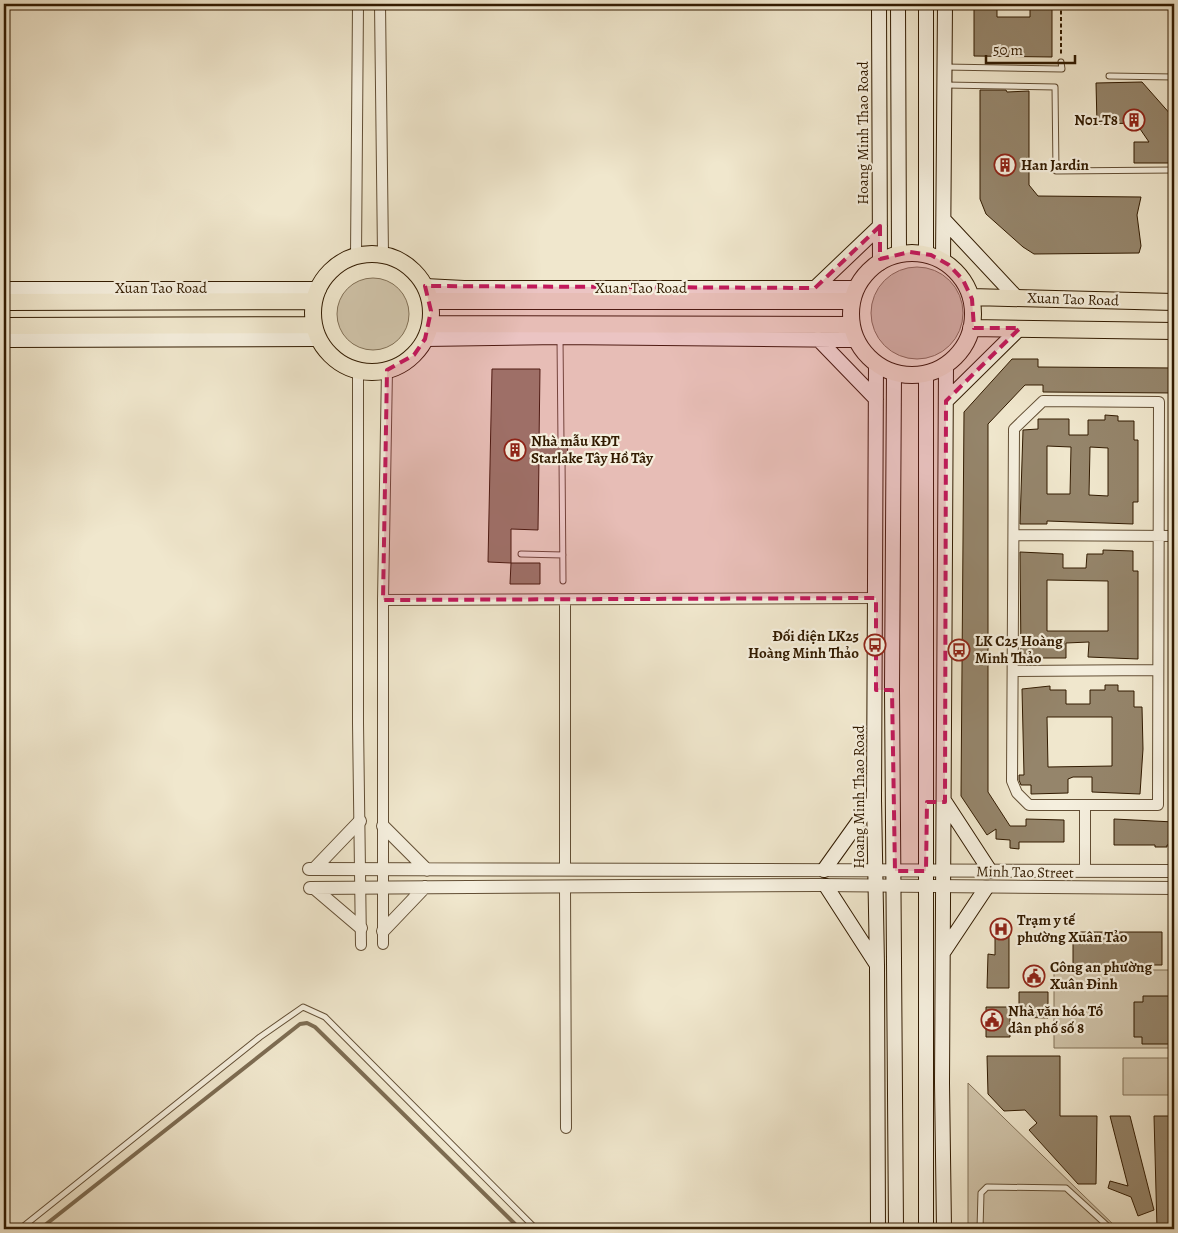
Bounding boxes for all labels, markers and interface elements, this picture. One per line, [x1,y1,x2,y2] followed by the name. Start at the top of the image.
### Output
[986,32,1074,64] scale bar
[993,40,1023,60] text: 50 m
[853,60,873,205] street label: Hoang Minh Thao Road
[1122,108,1146,132] building icon: N01-T8
[1074,110,1118,130] place label: N01-T8
[993,153,1017,177] building icon: Han Jardin
[1021,155,1090,175] place label: Han Jardin
[115,278,208,298] street label: Xuan Tao Road
[595,278,688,298] street label: Xuan Tao Road
[1027,287,1120,311] street label: Xuan Tao Road
[531,431,654,468] place label: Nhà mẫu KĐT Starlake Tây Hồ Tây
[503,438,527,462] building icon: Nhà mẫu KĐT Starlake Tây Hồ Tây
[748,626,859,663] place label: Đối diện LK25 Hoàng Minh Thảo
[975,631,1063,668] place label: LK C25 Hoàng Minh Thảo
[863,633,887,657] bus stop icon: Đối diện LK25 Hoàng Minh Thảo
[947,638,971,662] bus stop icon: LK C25 Hoàng Minh Thảo
[849,724,869,869] street label: Hoang Minh Thao Road
[976,861,1074,883] street label: Minh Tao Street
[1017,910,1128,947] place label: Trạm y tế phường Xuân Tảo
[989,917,1013,941] hospital icon: Trạm y tế phường Xuân Tảo
[1050,957,1153,994] place label: Công an phường Xuân Đỉnh
[1022,964,1046,988] public building icon: Công an phường Xuân Đỉnh
[1008,1001,1103,1038] place label: Nhà văn hóa Tổ dân phố số 8
[980,1008,1004,1032] public building icon: Nhà văn hóa Tổ dân phố số 8

